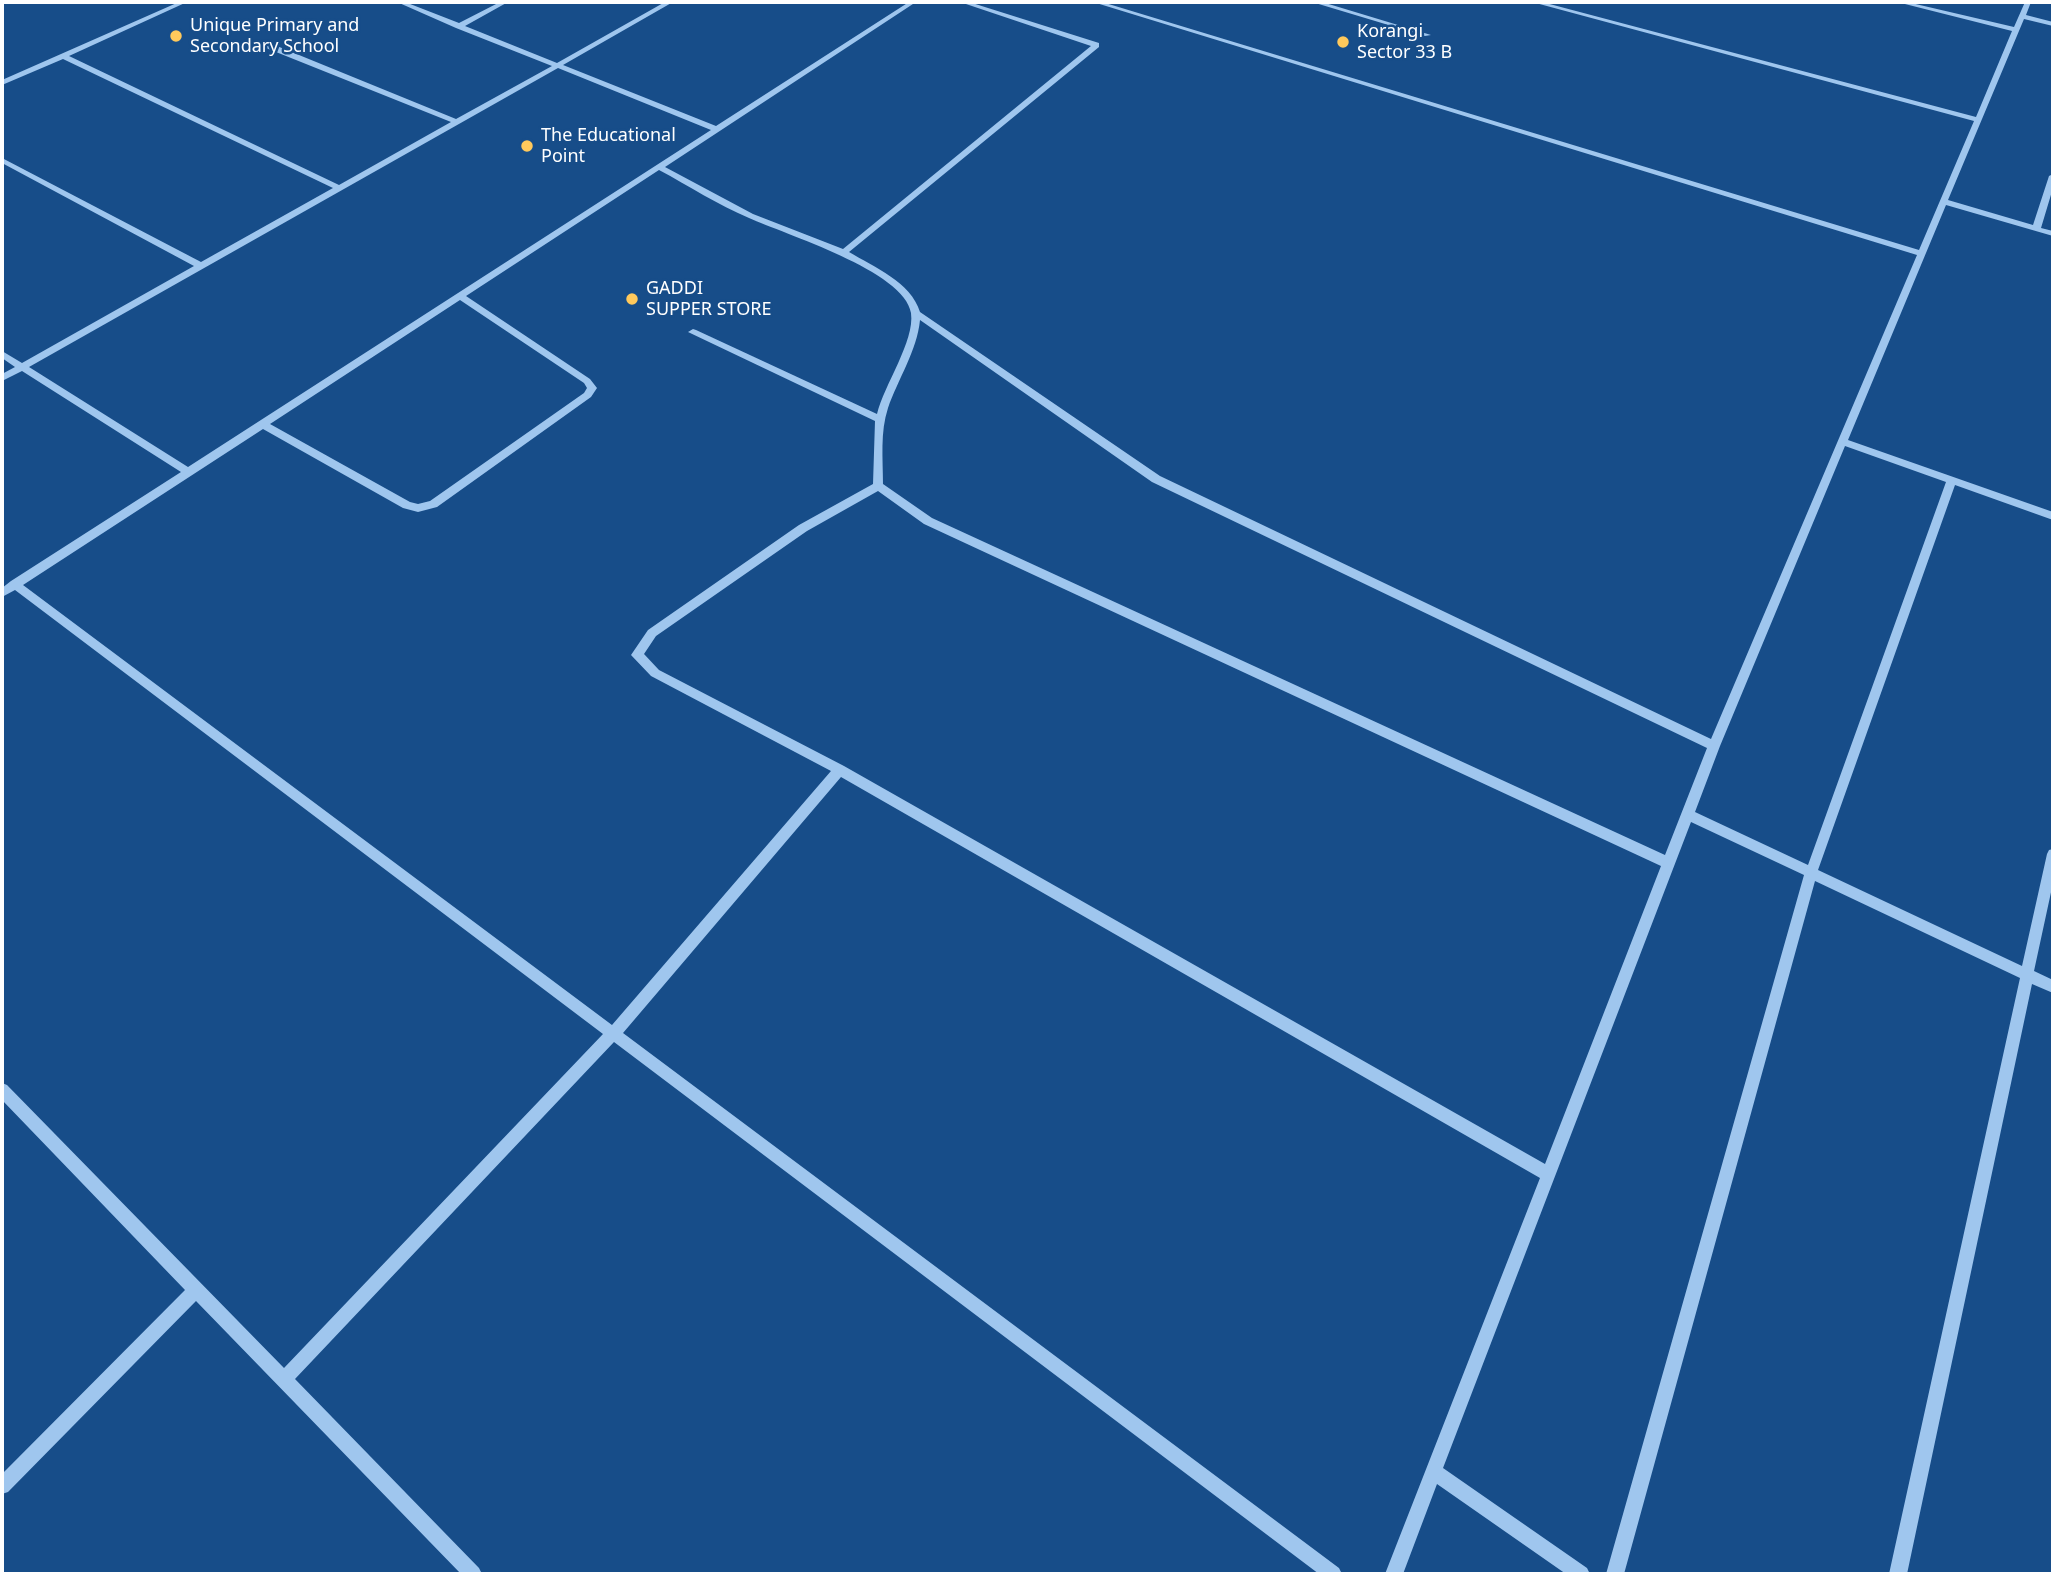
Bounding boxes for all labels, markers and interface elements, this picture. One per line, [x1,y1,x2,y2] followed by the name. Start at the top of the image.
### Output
[190,15,359,58] place label: Unique Primary and Secondary School
[1357,21,1452,64] place label: Korangi Sector 33 B
[168,28,184,44] marker: Unique Primary and Secondary School
[1335,34,1351,50] marker: Korangi Sector 33 B
[541,125,676,168] place label: The Educational Point
[519,138,535,154] marker: The Educational Point
[646,278,771,320] place label: GADDI SUPPER STORE
[624,291,640,307] marker: GADDI SUPPER STORE

